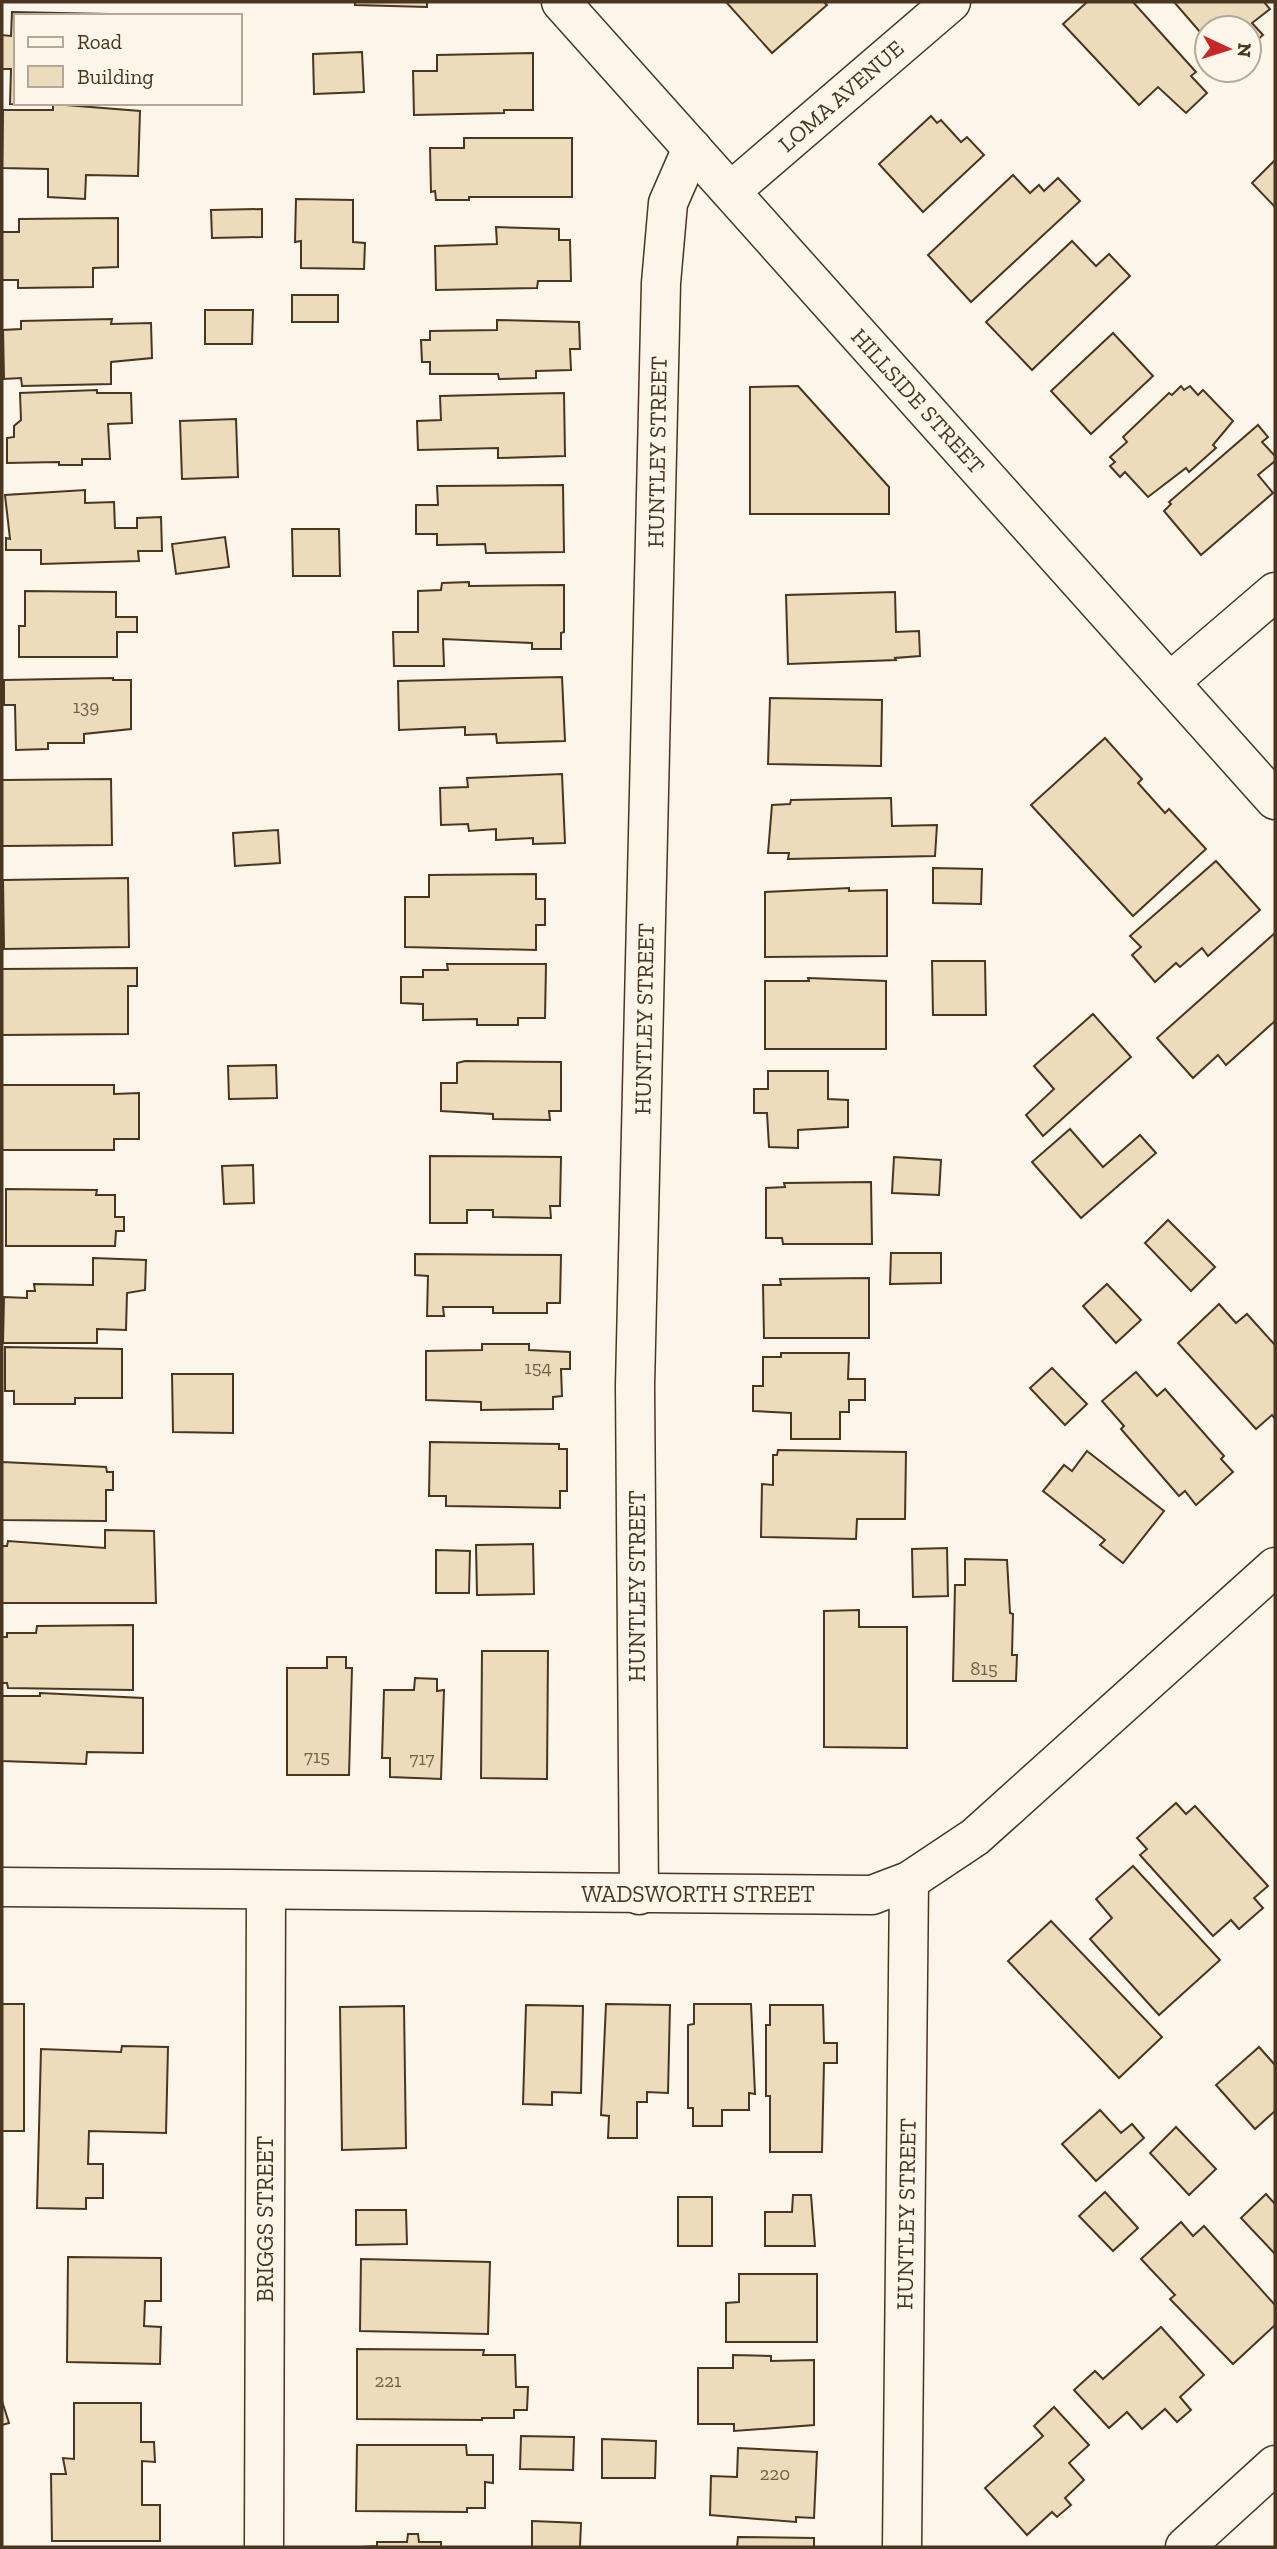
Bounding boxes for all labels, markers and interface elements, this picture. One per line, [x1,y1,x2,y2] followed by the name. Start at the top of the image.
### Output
[14,14,242,105] legend
[1193,14,1263,84] north arrow
[77,29,123,54] text: Road
[773,34,909,158] street label: LOMA AVENUE
[1232,42,1256,58] text: N
[77,64,154,89] text: Building
[845,322,991,480] street label: HILLSIDE STREET
[641,356,673,548] street label: HUNTLEY STREET
[73,695,99,718] house number: 139
[628,923,660,1115] street label: HUNTLEY STREET
[524,1356,552,1379] house number: 154
[623,1490,651,1682] street label: HUNTLEY STREET
[970,1657,998,1680] house number: 815
[304,1745,330,1768] house number: 715
[410,1747,434,1770] house number: 717
[581,1880,815,1908] street label: WADSWORTH STREET
[890,2118,922,2310] street label: HUNTLEY STREET
[251,2136,279,2302] street label: BRIGGS STREET
[375,2369,401,2392] house number: 221
[760,2462,790,2485] house number: 220

